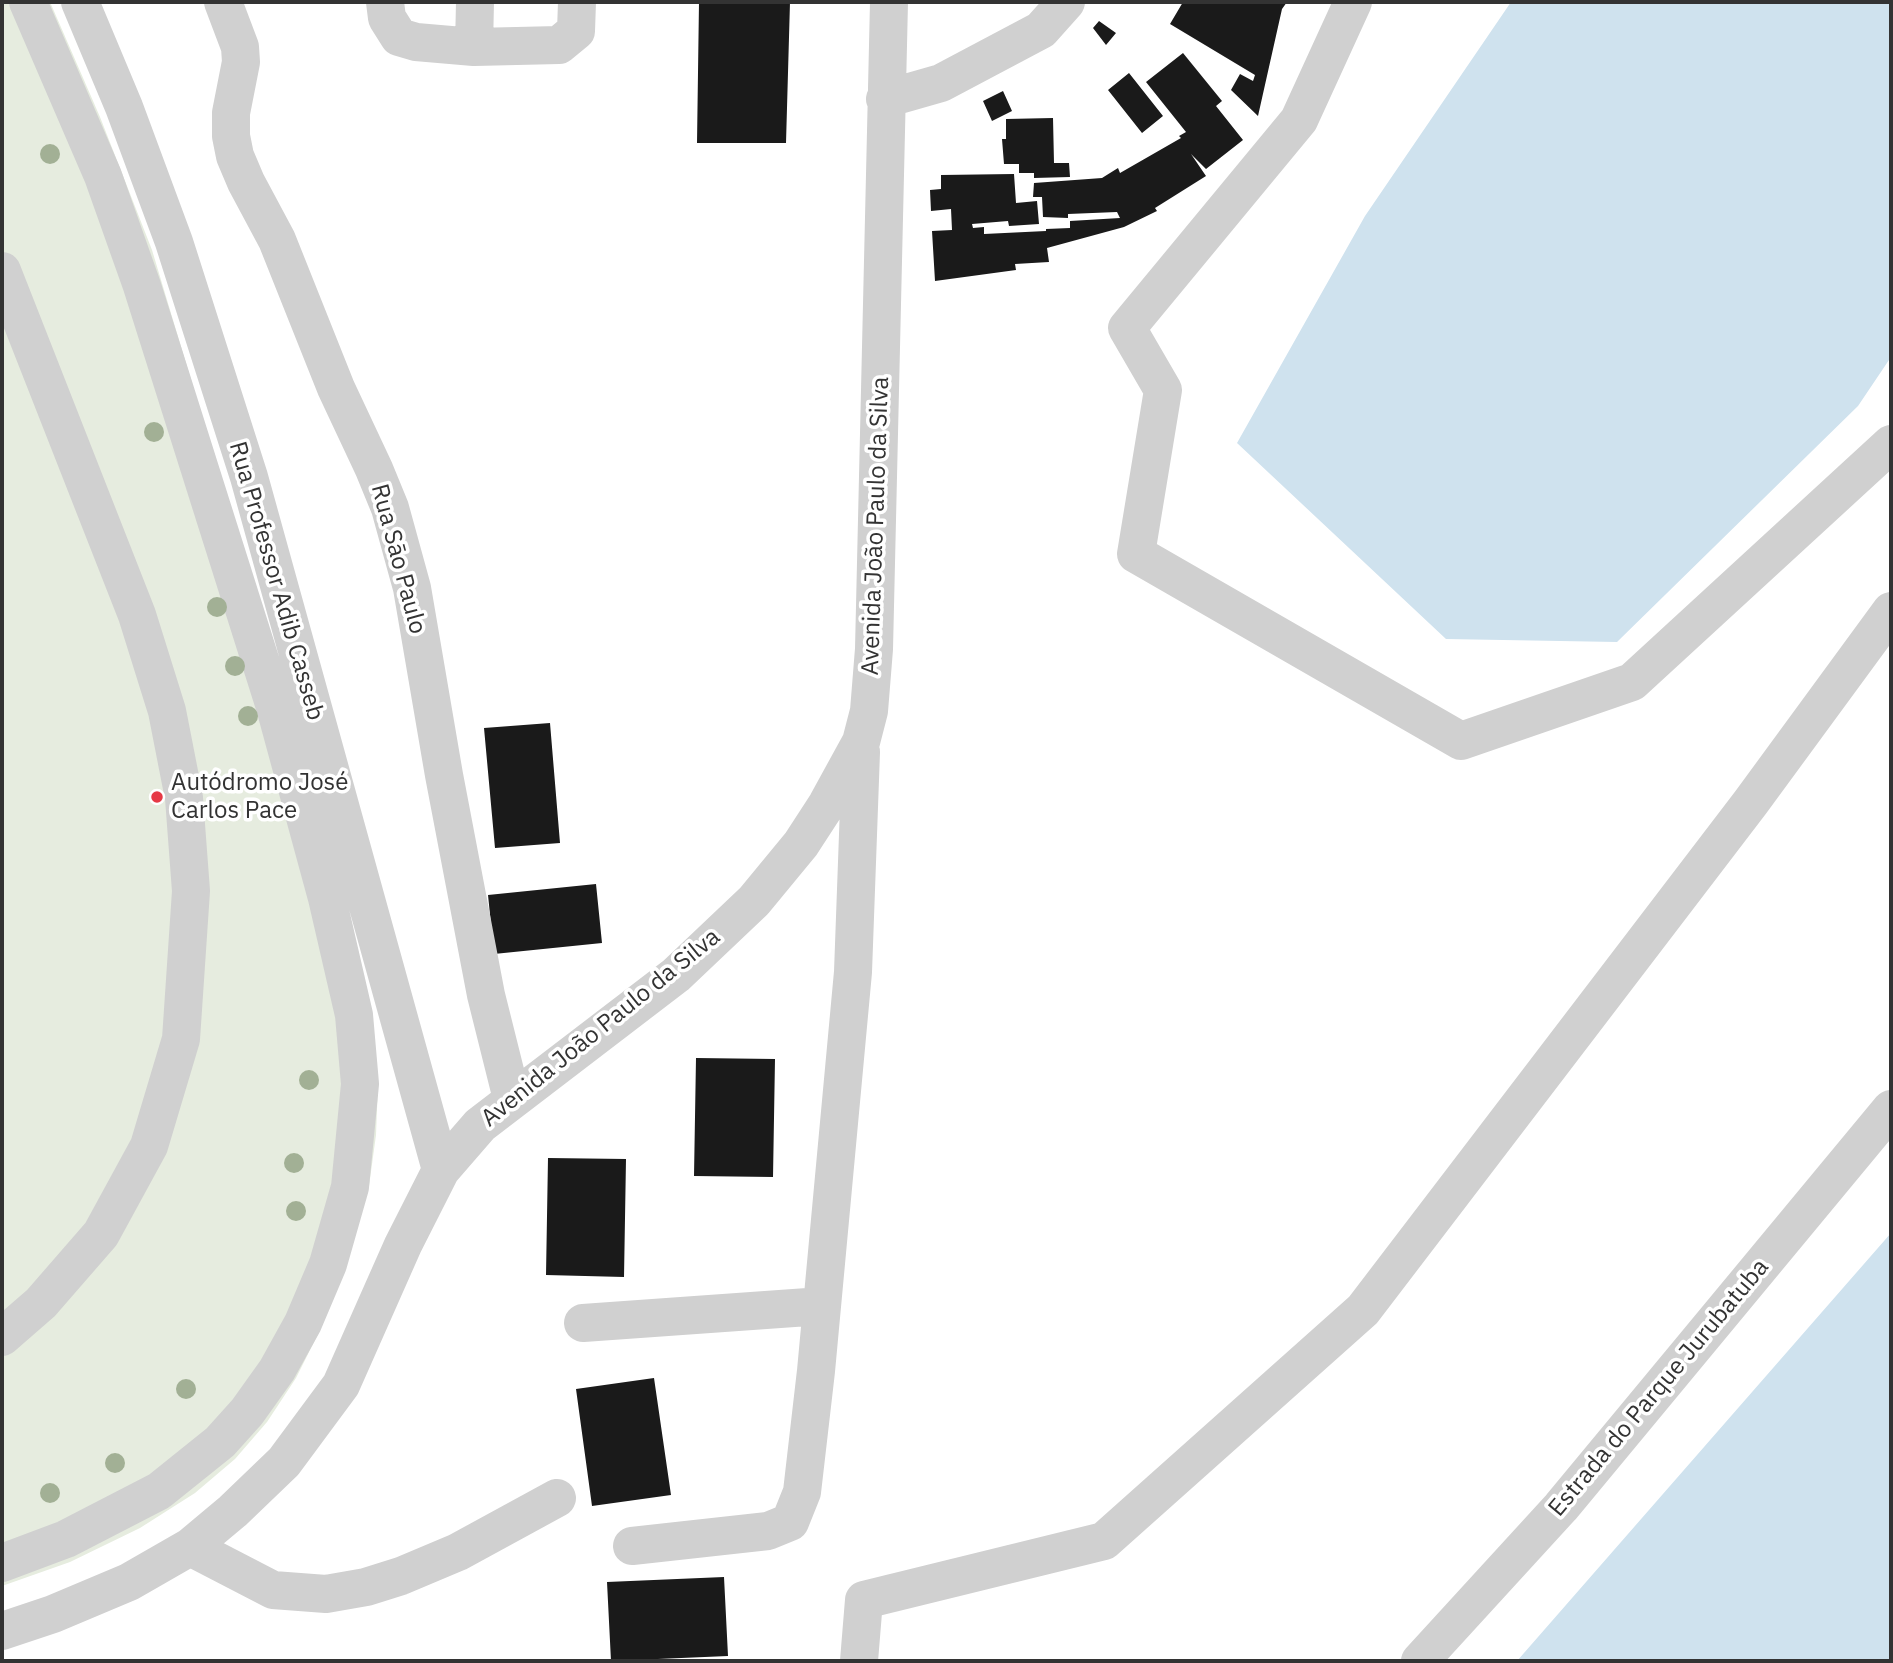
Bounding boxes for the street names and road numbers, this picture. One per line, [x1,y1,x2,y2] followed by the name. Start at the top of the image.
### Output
[856,376,896,676] street label: Avenida João Paulo da Silva
[222,438,330,724] street label: Rua Professor Adib Casseb
[364,481,432,637] street label: Rua Sāo Paulo
[476,923,726,1133] street label: Avenida João Paulo da Silva
[1543,1254,1775,1522] street label: Estrada do Parque Jurubatuba

